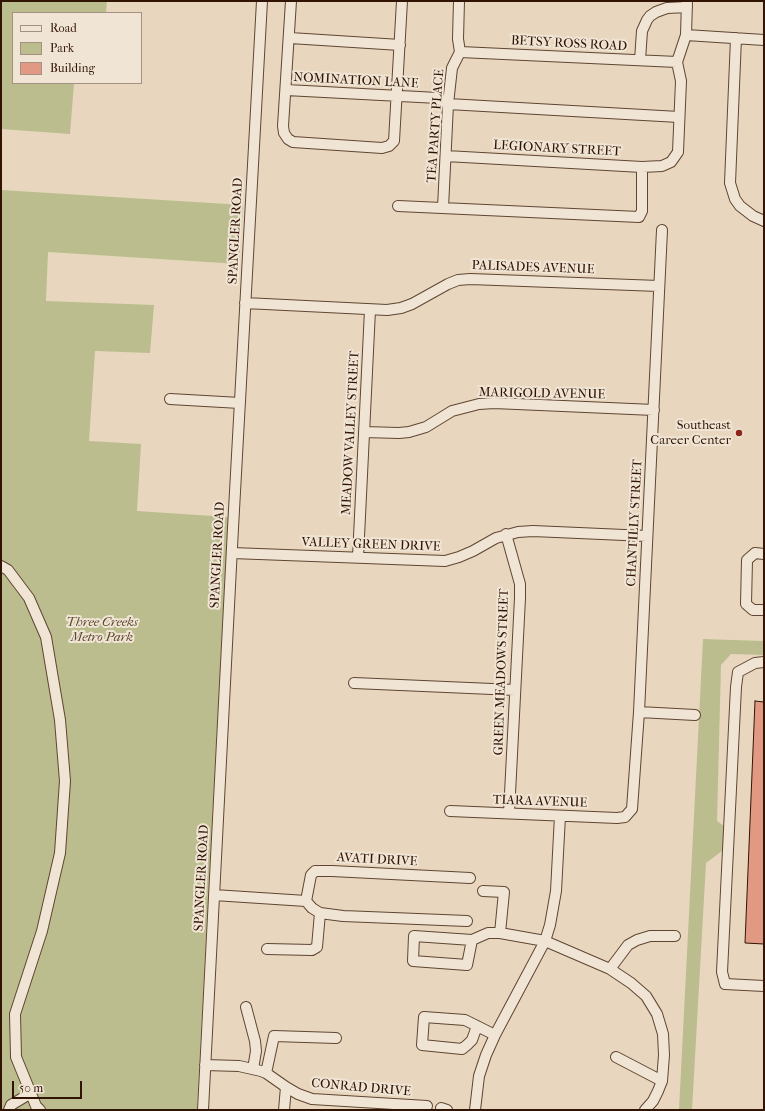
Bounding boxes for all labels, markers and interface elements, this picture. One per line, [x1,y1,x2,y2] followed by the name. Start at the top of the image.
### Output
[12,12,142,84] legend
[50,21,77,35] text: Road
[510,33,628,55] street label: BETSY ROSS ROAD
[50,41,74,55] text: Park
[50,61,95,75] text: Building
[424,69,448,183] street label: TEA PARTY PLACE
[293,70,419,92] street label: NOMINATION LANE
[493,138,621,160] street label: LEGIONARY STREET
[225,177,247,285] street label: SPANGLER ROAD
[471,258,595,278] street label: PALISADES AVENUE
[339,350,363,516] street label: MEADOW VALLEY STREET
[479,385,605,403] street label: MARIGOLD AVENUE
[650,418,731,449] place label: Southeast Career Center
[734,428,744,438] marker: Southeast Career Center
[624,459,646,587] street label: CHANTILLY STREET
[207,501,229,609] street label: SPANGLER ROAD
[301,535,441,555] street label: VALLEY GREEN DRIVE
[491,588,513,756] street label: GREEN MEADOWS STREET
[66,615,138,646] park label: Three Creeks Metro Park
[492,793,588,811] street label: TIARA AVENUE
[191,824,213,932] street label: SPANGLER ROAD
[336,850,418,870] street label: AVATI DRIVE
[14,1073,84,1099] scale bar
[311,1076,411,1100] street label: CONRAD DRIVE
[19,1081,43,1095] text: 50 m

